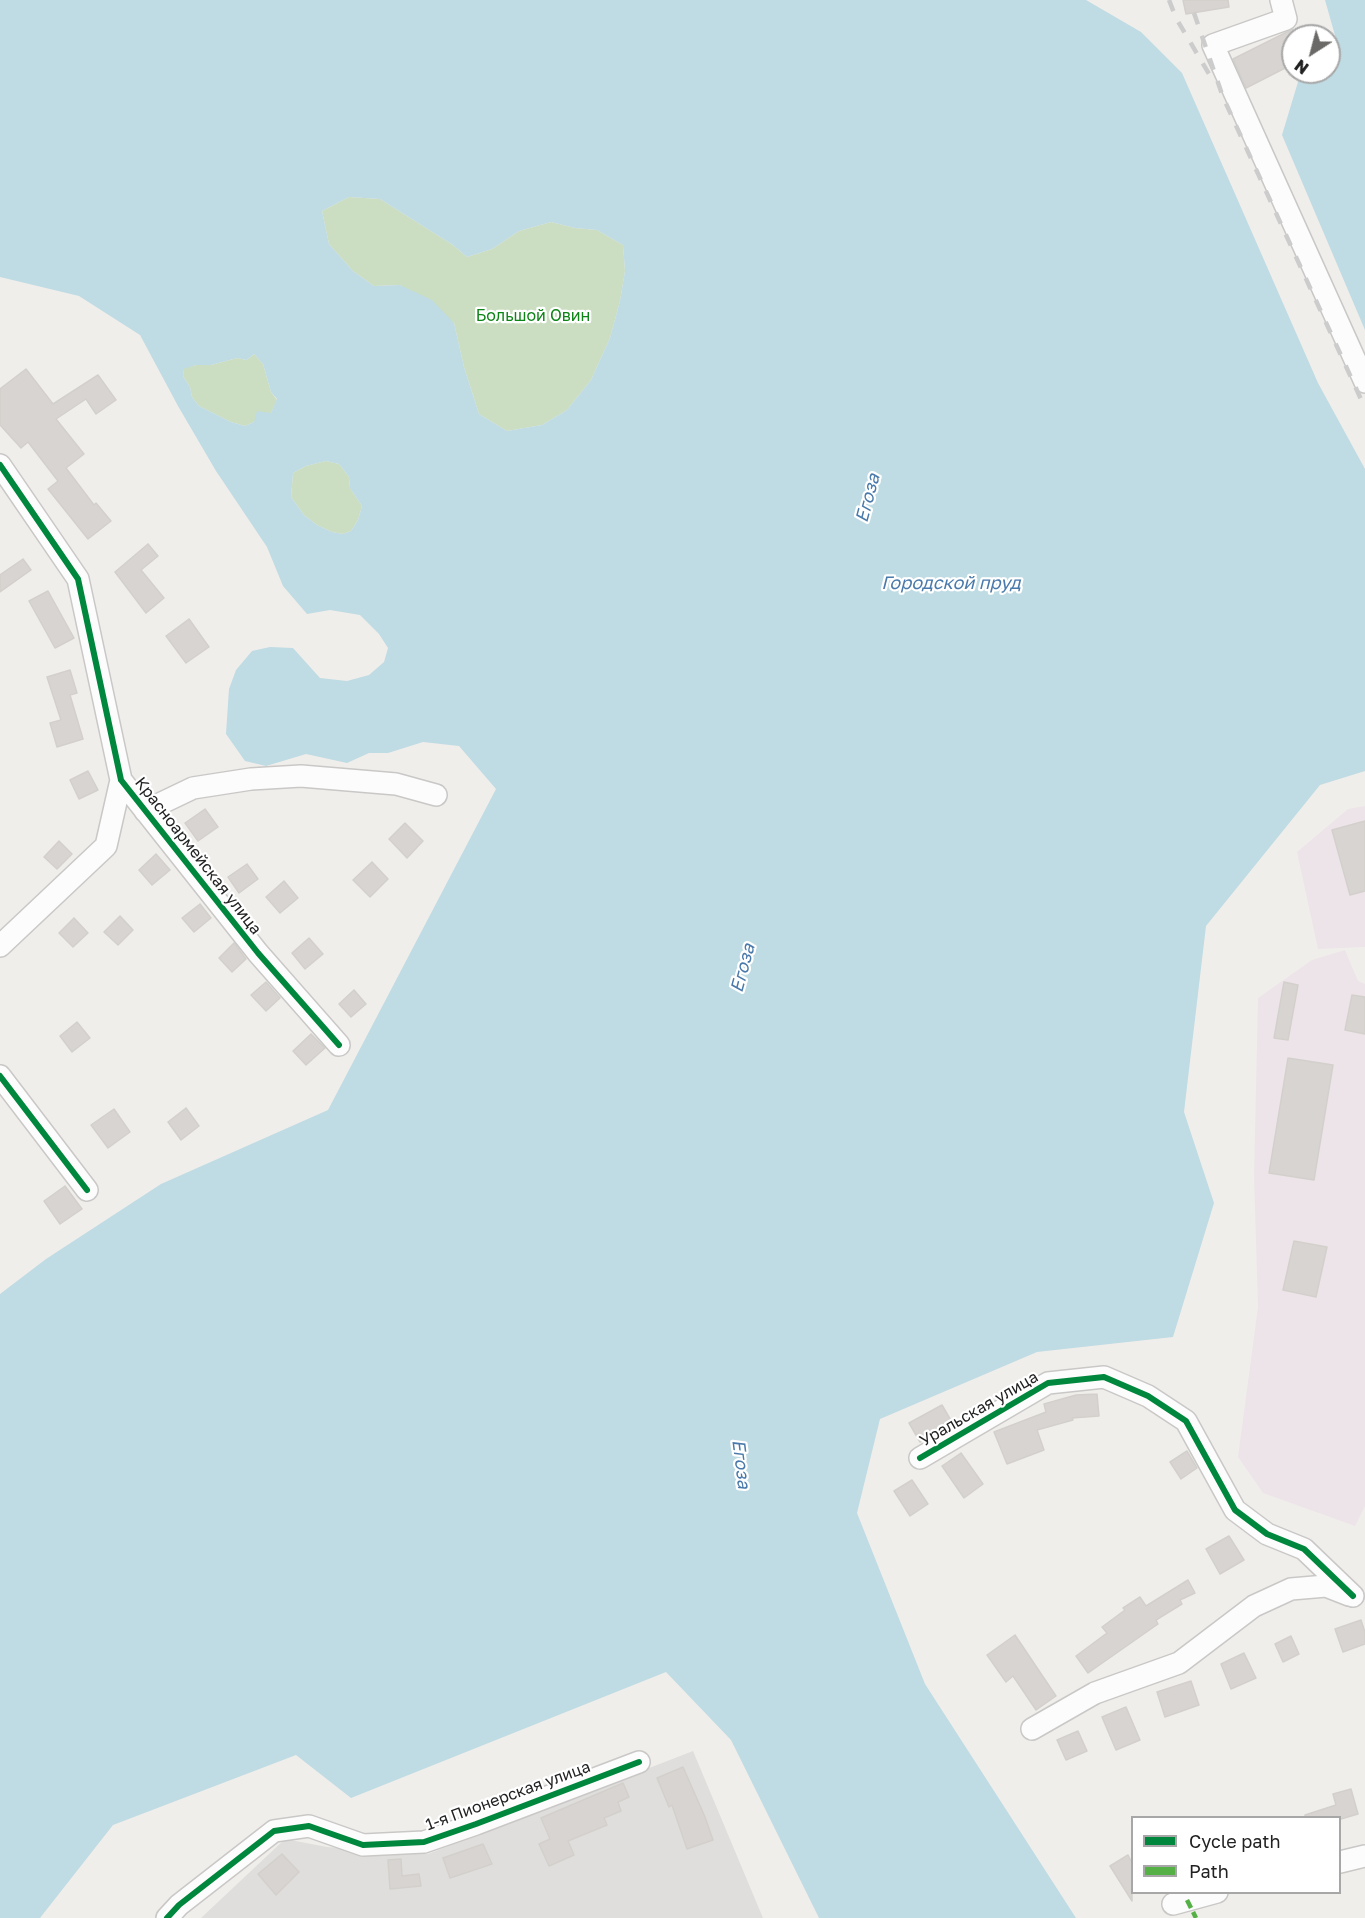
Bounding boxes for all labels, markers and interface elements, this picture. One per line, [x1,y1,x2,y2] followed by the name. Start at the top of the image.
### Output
[1281,24,1341,84] north arrow
[1291,55,1312,79] text: N
[476,306,590,326] park label: Большой Овин
[851,471,885,525] water label: Егоза
[881,572,1021,594] water label: Городской пруд
[131,773,265,939] street label: Красноармейская улица
[726,941,760,995] water label: Егоза
[916,1367,1042,1451] street label: Уральская улица
[727,1438,755,1490] water label: Егоза
[423,1757,593,1835] street label: 1-я Пионерская улица
[1131,1816,1341,1894] legend
[1189,1830,1281,1852] text: Cycle path
[1189,1860,1229,1882] text: Path

